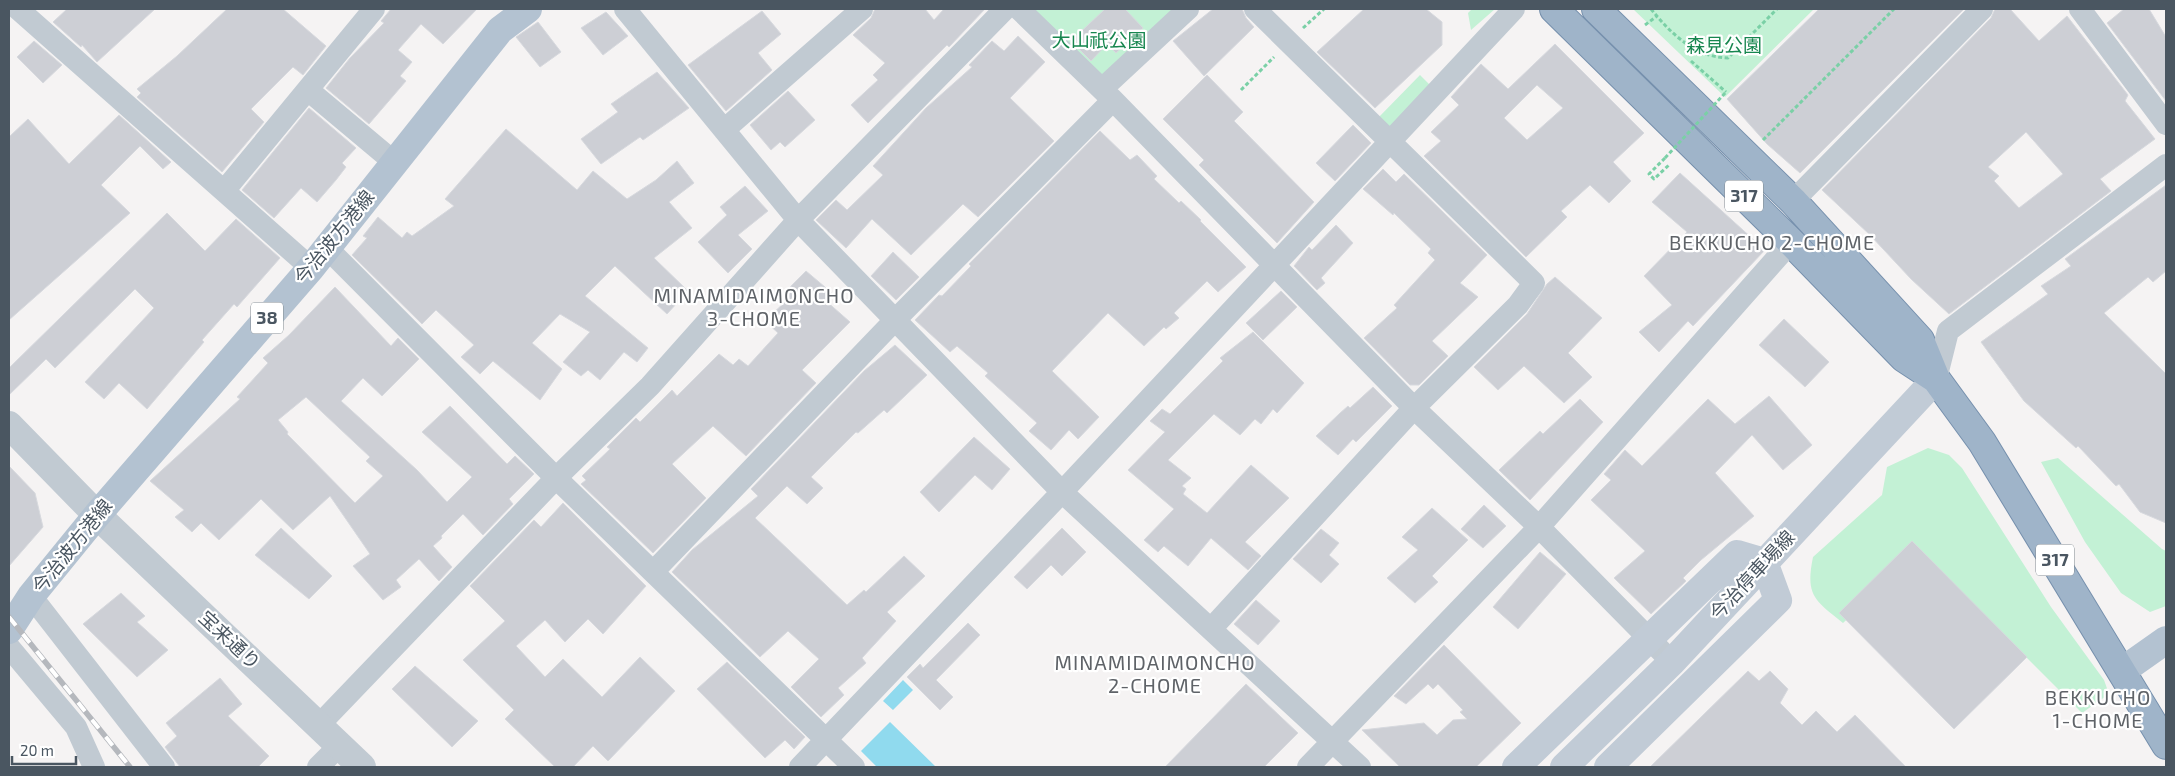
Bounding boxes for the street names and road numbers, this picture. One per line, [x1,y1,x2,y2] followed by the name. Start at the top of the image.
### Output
[1725,180,1763,212] road number: 317
[289,185,378,288] street label: 今治波方港線
[251,302,283,334] road number: 38
[27,494,116,597] street label: 今治波方港線
[1704,525,1799,624] street label: 今治停車場線
[2036,544,2074,576] road number: 317
[195,605,266,674] street label: 宝来通り

